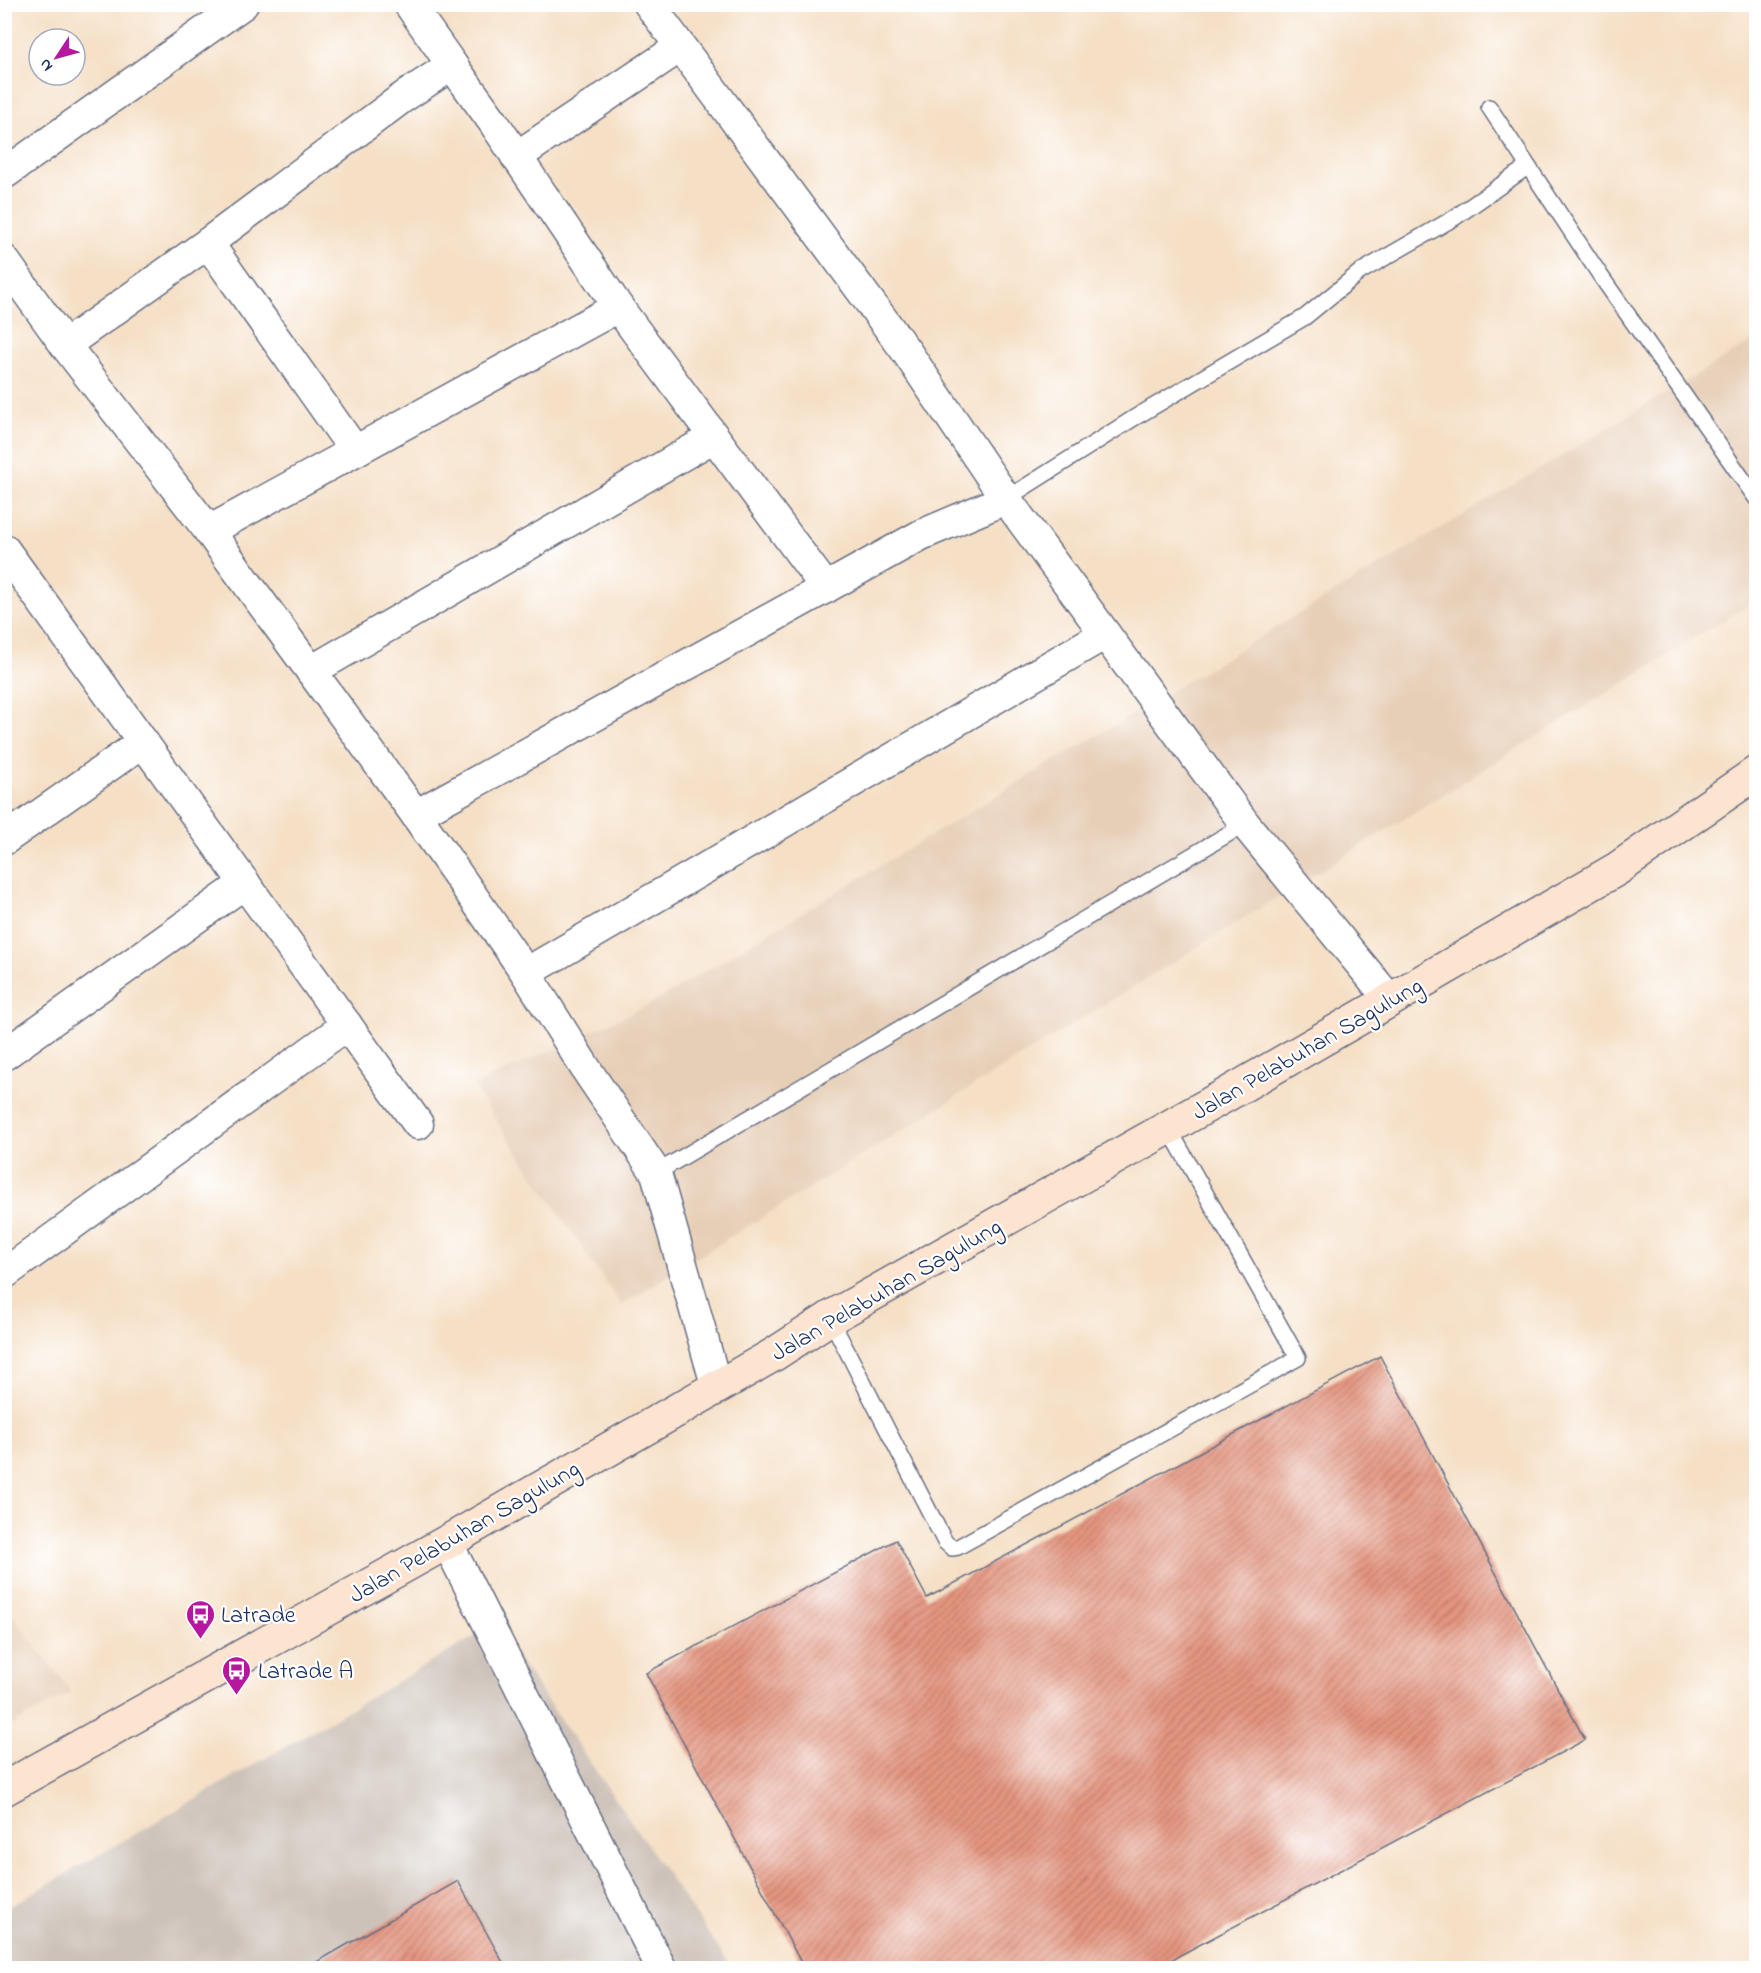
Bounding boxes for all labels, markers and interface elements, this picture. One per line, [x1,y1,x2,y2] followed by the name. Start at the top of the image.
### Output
[27,27,87,87] north arrow
[33,53,59,76] text: N
[1186,970,1430,1131] street label: Jalan Pelabuhan Sagulung
[765,1211,1009,1372] street label: Jalan Pelabuhan Sagulung
[343,1453,587,1614] street label: Jalan Pelabuhan Sagulung
[184,1598,216,1640] bus stop icon: Latrade
[221,1599,296,1634] place label: Latrade
[221,1654,253,1696] bus stop icon: Latrade A
[258,1655,353,1690] place label: Latrade A

